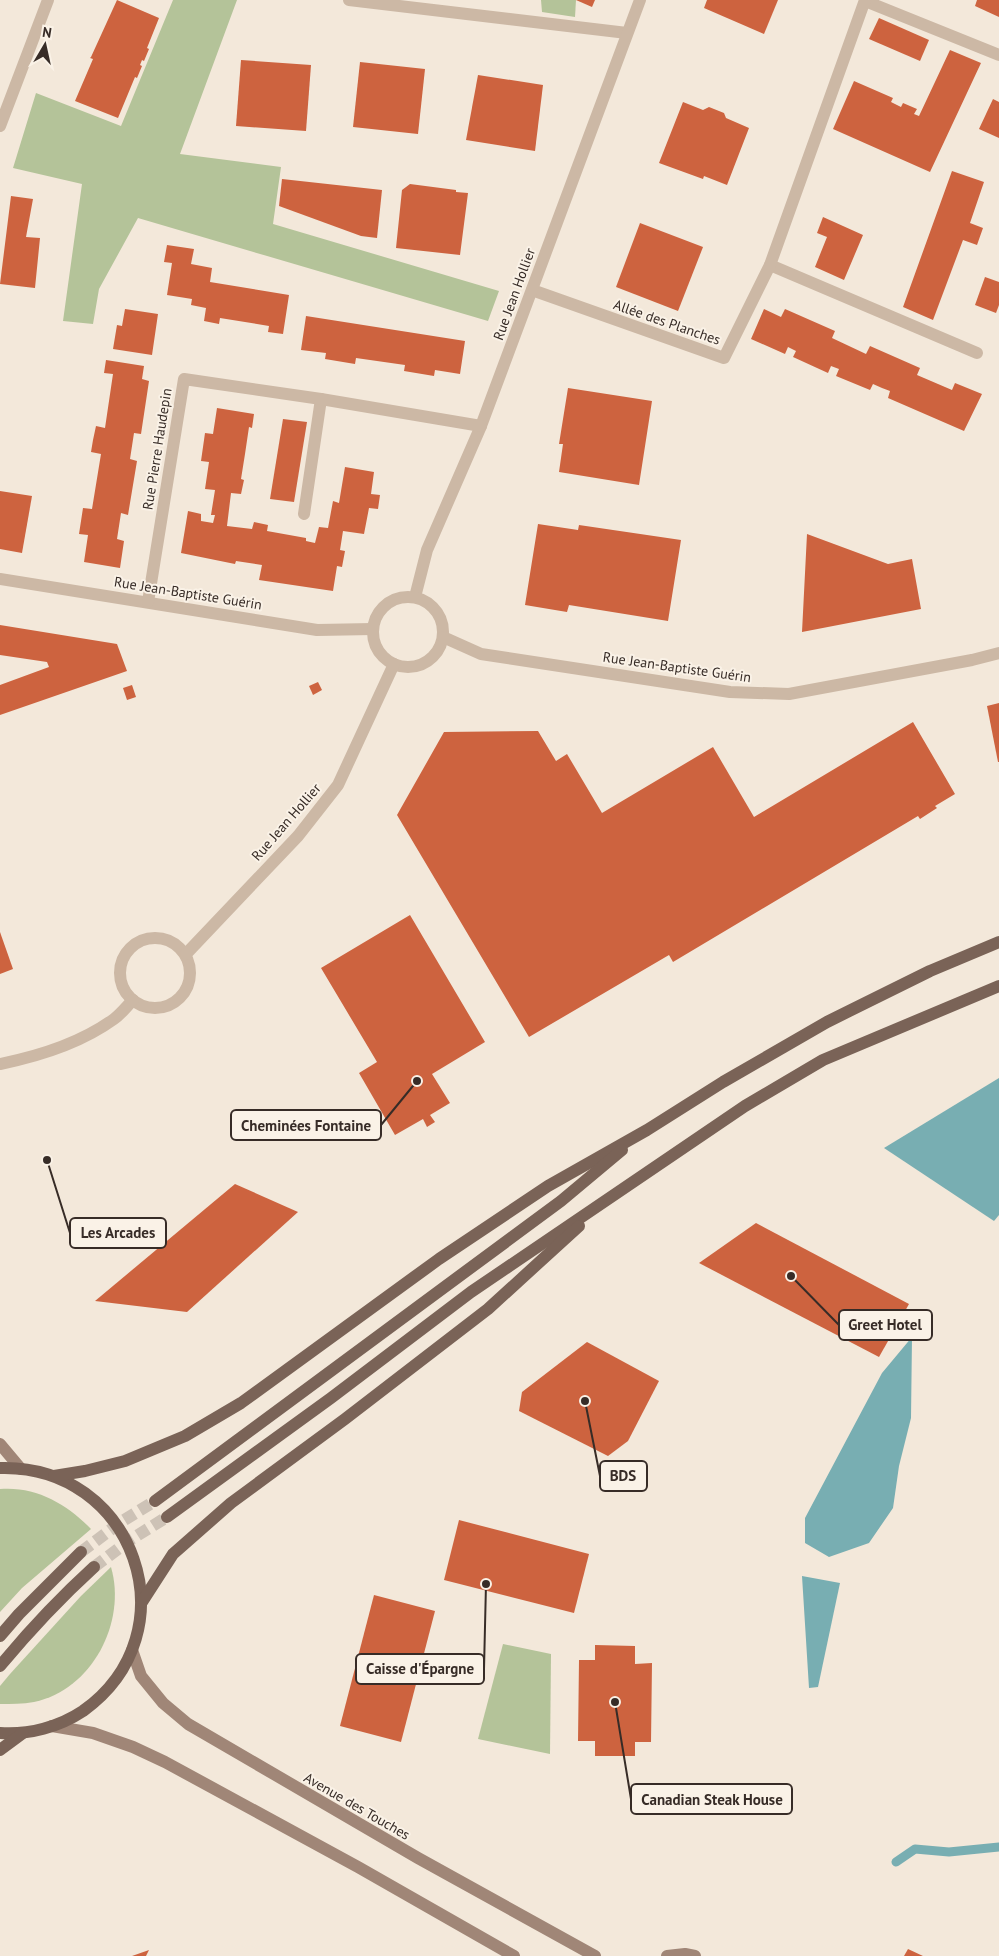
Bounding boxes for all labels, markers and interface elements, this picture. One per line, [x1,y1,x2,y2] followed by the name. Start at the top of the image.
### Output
[20,20,70,70] north arrow
[41,23,53,42] text: N
[489,245,539,343] street label: Rue Jean Hollier
[611,295,723,349] street label: Allée des Planches
[138,387,176,511] street label: Rue Pierre Haudepin
[113,572,263,614] street label: Rue Jean-Baptiste Guérin
[602,648,752,686] street label: Rue Jean-Baptiste Guérin
[247,779,325,864] street label: Rue Jean Hollier
[231,1110,381,1140] callout: Cheminées Fontaine
[241,1116,371,1135] text: Cheminées Fontaine
[70,1218,166,1248] callout: Les Arcades
[81,1223,155,1242] text: Les Arcades
[839,1310,932,1340] callout: Greet Hotel
[848,1315,922,1334] text: Greet Hotel
[600,1461,647,1491] callout: BDS
[610,1466,636,1485] text: BDS
[356,1654,484,1684] callout: Caisse d'Épargne
[366,1659,474,1678] text: Caisse d'Épargne
[301,1768,413,1844] street label: Avenue des Touches
[631,1784,792,1814] callout: Canadian Steak House
[641,1790,783,1809] text: Canadian Steak House

